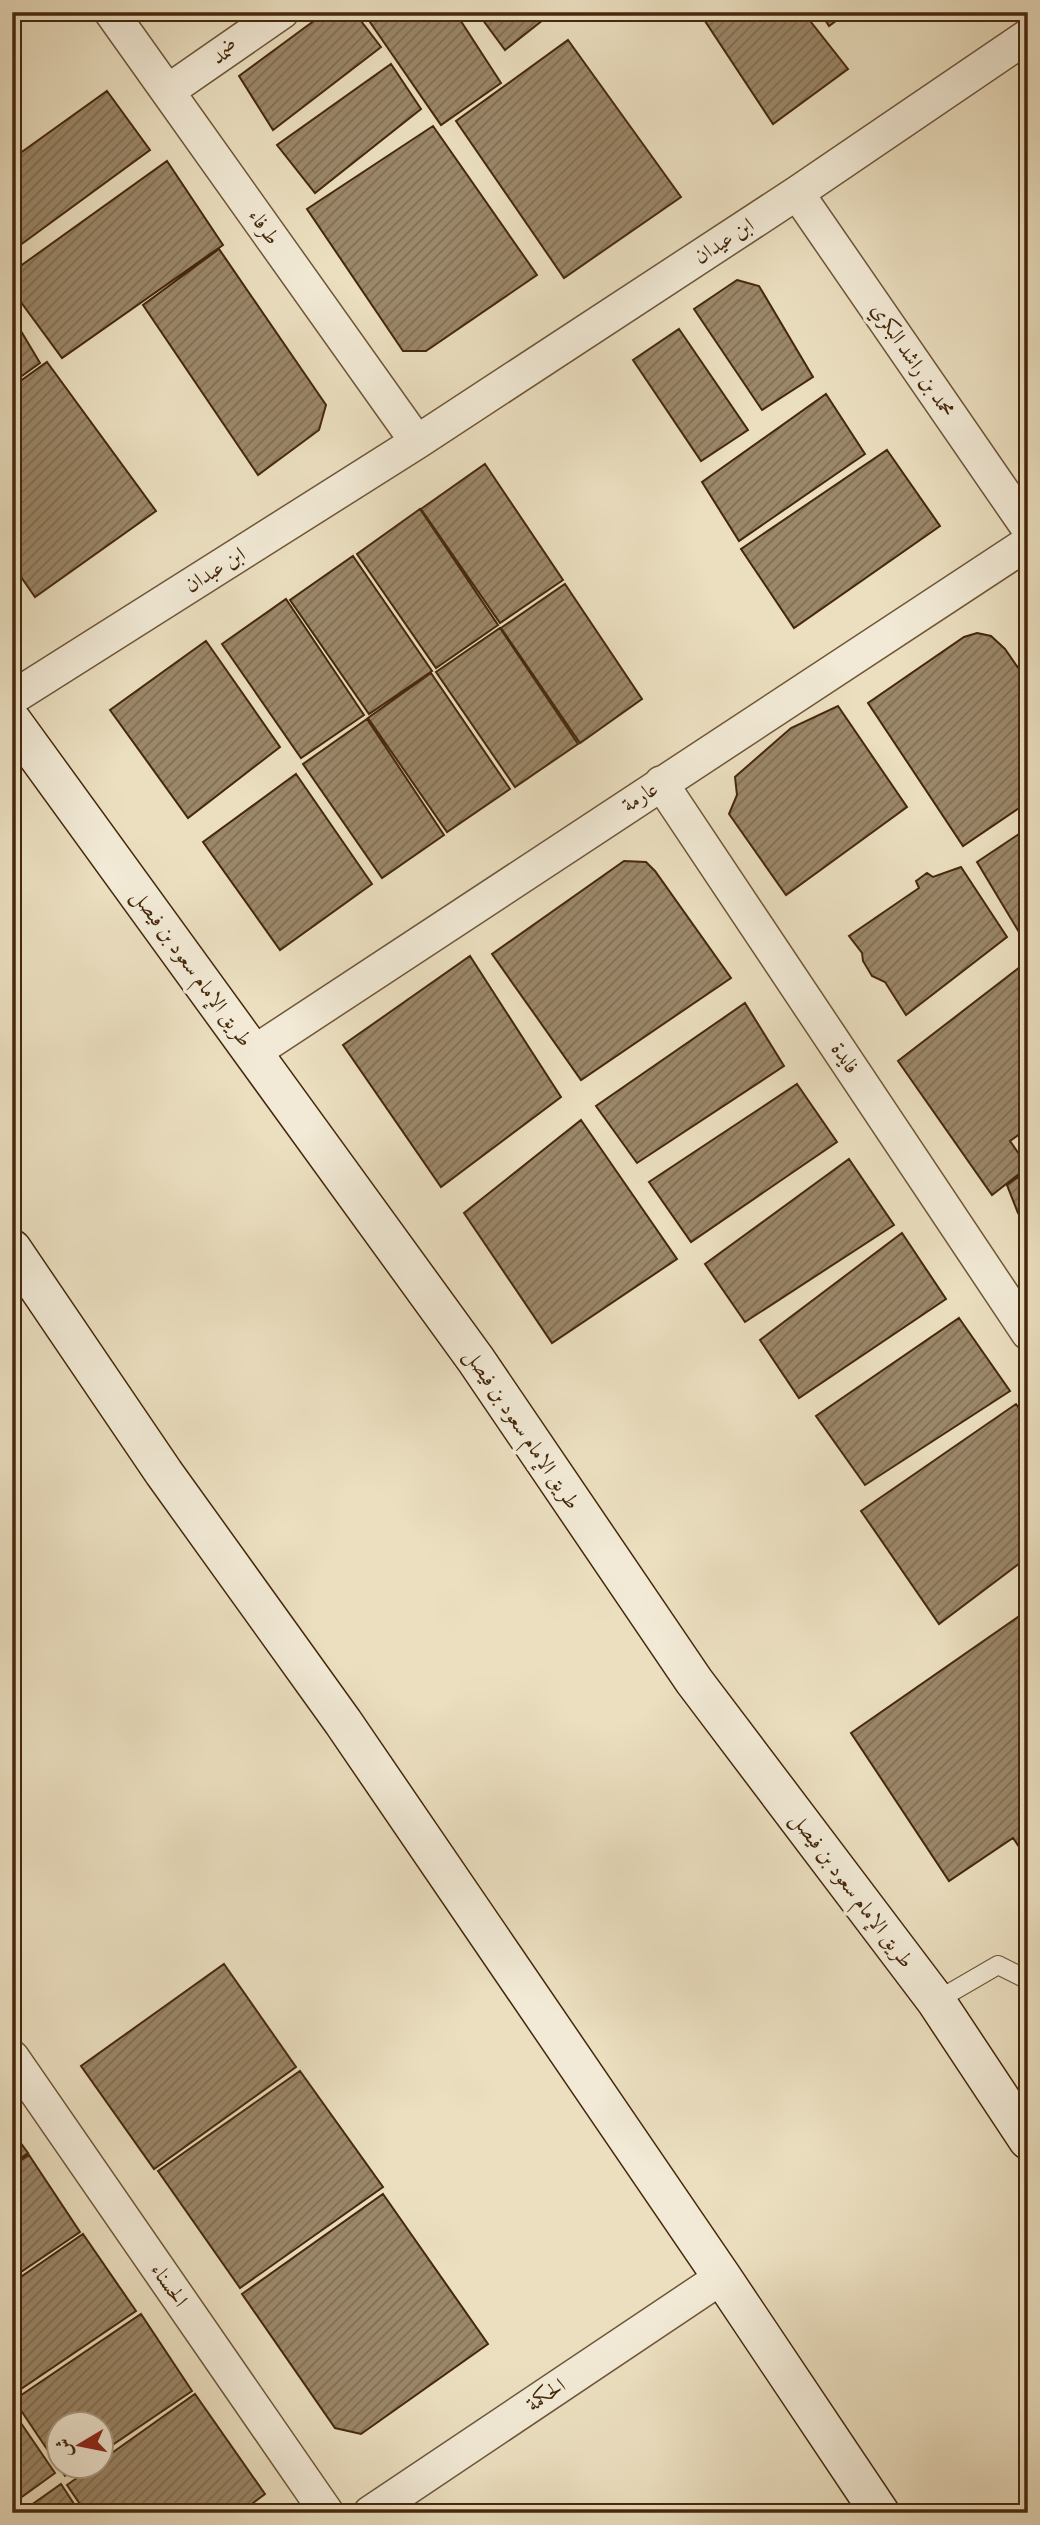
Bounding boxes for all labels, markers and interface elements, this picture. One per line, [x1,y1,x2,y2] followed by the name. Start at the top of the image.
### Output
[206,33,244,71] street label: ضمد
[242,204,286,250] street label: طرفاء
[689,212,759,270] street label: ابن عيدان
[863,298,961,424] street label: محمد بن راشد البكري
[180,541,250,599] street label: ابن عبدان
[617,775,663,819] street label: عارمة
[122,884,258,1055] street label: طريق الإمام سعود بن فيصل
[825,1037,865,1079] street label: فايدة
[455,1343,586,1517] street label: طريق الإمام سعود بن فيصل
[781,1807,920,1976] street label: طريق الإمام سعود بن فيصل
[144,2258,194,2312] street label: الحسناء
[521,2372,571,2418] street label: الحكمة
[46,2410,116,2480] north arrow
[51,2436,78,2459] text: ش

